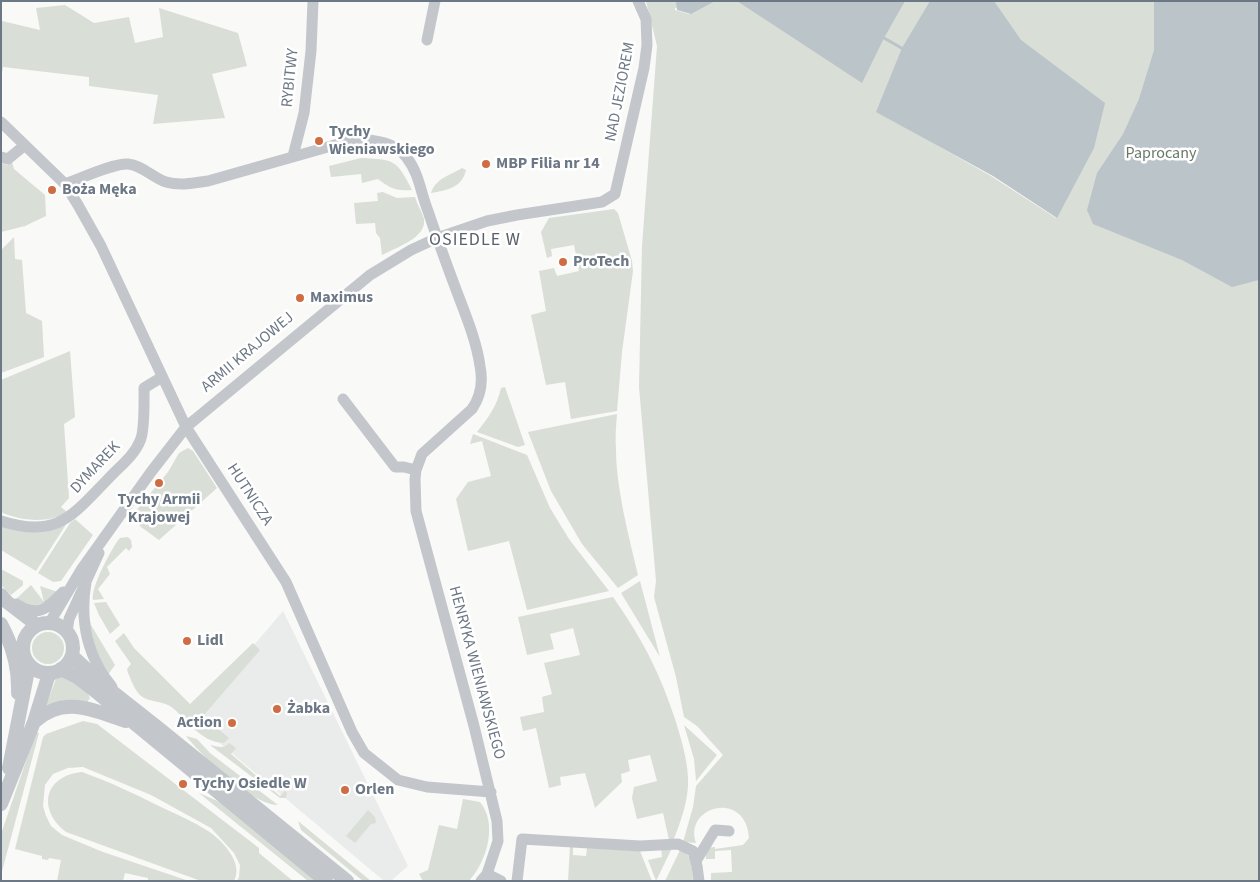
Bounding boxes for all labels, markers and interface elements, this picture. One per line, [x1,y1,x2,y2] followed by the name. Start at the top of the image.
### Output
[602,41,640,143] street label: NAD JEZIOREM
[278,48,304,108] street label: RYBITWY
[329,122,435,160] place label: Tychy Wieniawskiego
[313,135,325,147] marker: Tychy Wieniawskiego
[1126,144,1196,164] park label: Paprocany
[496,154,600,174] place label: MBP Filia nr 14
[480,158,492,170] marker: MBP Filia nr 14
[62,180,137,200] place label: Boża Męka
[46,184,58,196] marker: Boża Męka
[428,230,522,252] district label: OSIEDLE W
[573,252,629,272] place label: ProTech
[557,256,569,268] marker: ProTech
[310,288,373,308] place label: Maximus
[294,292,306,304] marker: Maximus
[198,309,298,397] street label: ARMII KRAJOWEJ
[67,438,125,498] street label: DYMAREK
[222,460,276,530] street label: HUTNICZA
[153,477,165,489] marker: Tychy Armii Krajowej
[118,490,200,528] place label: Tychy Armii Krajowej
[444,584,508,762] street label: HENRYKA WIENIAWSKIEGO
[197,631,223,651] place label: Lidl
[181,635,193,647] marker: Lidl
[287,699,330,719] place label: Żabka
[271,703,283,715] marker: Żabka
[177,713,222,733] place label: Action
[226,717,238,729] marker: Action
[193,774,307,794] place label: Tychy Osiedle W
[177,778,189,790] marker: Tychy Osiedle W
[355,780,394,800] place label: Orlen
[339,784,351,796] marker: Orlen

